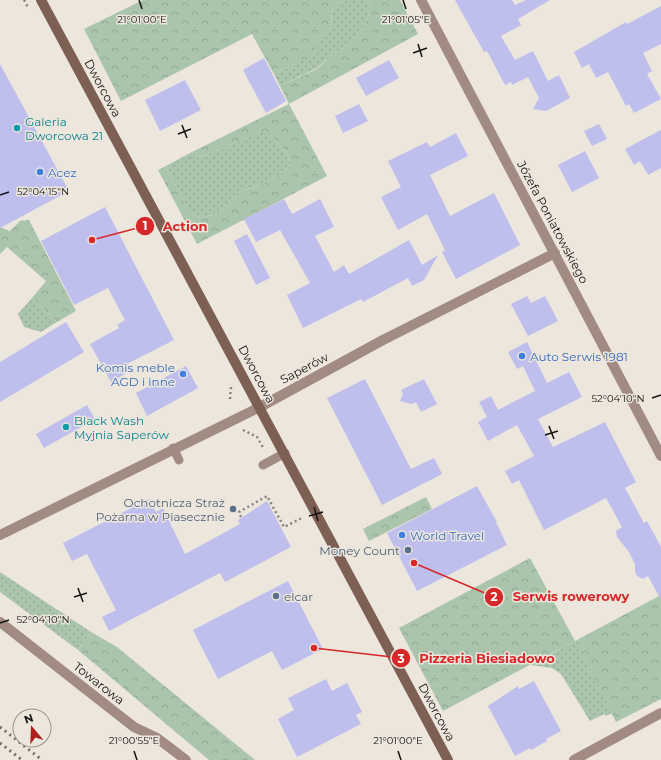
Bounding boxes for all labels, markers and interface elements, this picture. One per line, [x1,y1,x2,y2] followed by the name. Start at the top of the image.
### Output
[117,13,167,26] text: 21°01'00"E
[382,13,431,26] text: 21°01'05"E
[81,56,125,120] street label: Dworcowa
[25,114,103,143] place label: Galeria Dworcowa 21
[12,123,22,133] marker: Galeria Dworcowa 21
[514,157,592,286] street label: Józefa Poniatowskiego
[48,165,77,180] place label: Acez
[35,167,45,177] marker: Acez
[17,185,69,198] text: 52°04'15"N
[135,214,216,239] callout: Action
[143,218,147,233] text: 1
[162,218,207,234] text: Action
[235,342,279,406] street label: Dworcowa
[277,349,331,387] street label: Saperów
[530,349,628,364] place label: Auto Serwis 1981
[517,351,527,361] marker: Auto Serwis 1981
[96,360,175,389] place label: Komis meble AGD i inne
[178,369,188,379] marker: Komis meble AGD i inne
[591,392,645,405] text: 52°04'10"N
[74,413,169,442] place label: Black Wash Myjnia Saperów
[61,422,71,432] marker: Black Wash Myjnia Saperów
[96,495,225,524] place label: Ochotnicza Straż Pożarna w Piasecznie
[228,504,238,514] marker: Ochotnicza Straż Pożarna w Piasecznie
[410,528,484,543] place label: World Travel
[397,530,407,540] marker: World Travel
[319,543,400,558] place label: Money Count
[403,545,413,555] marker: Money Count
[484,584,637,609] callout: Serwis rowerowy
[513,588,630,604] text: Serwis rowerowy
[284,589,313,604] place label: elcar
[490,589,498,604] text: 2
[271,591,281,601] marker: elcar
[16,613,70,626] text: 52°04'10"N
[391,646,563,671] callout: Pizzeria Biesiadowo
[419,650,555,666] text: Pizzeria Biesiadowo
[396,651,405,666] text: 3
[71,659,127,707] street label: Towarowa
[415,680,459,744] street label: Dworcowa
[12,708,52,748] north arrow
[22,710,35,727] text: N
[109,734,160,747] text: 21°00'55"E
[373,734,423,747] text: 21°01'00"E

